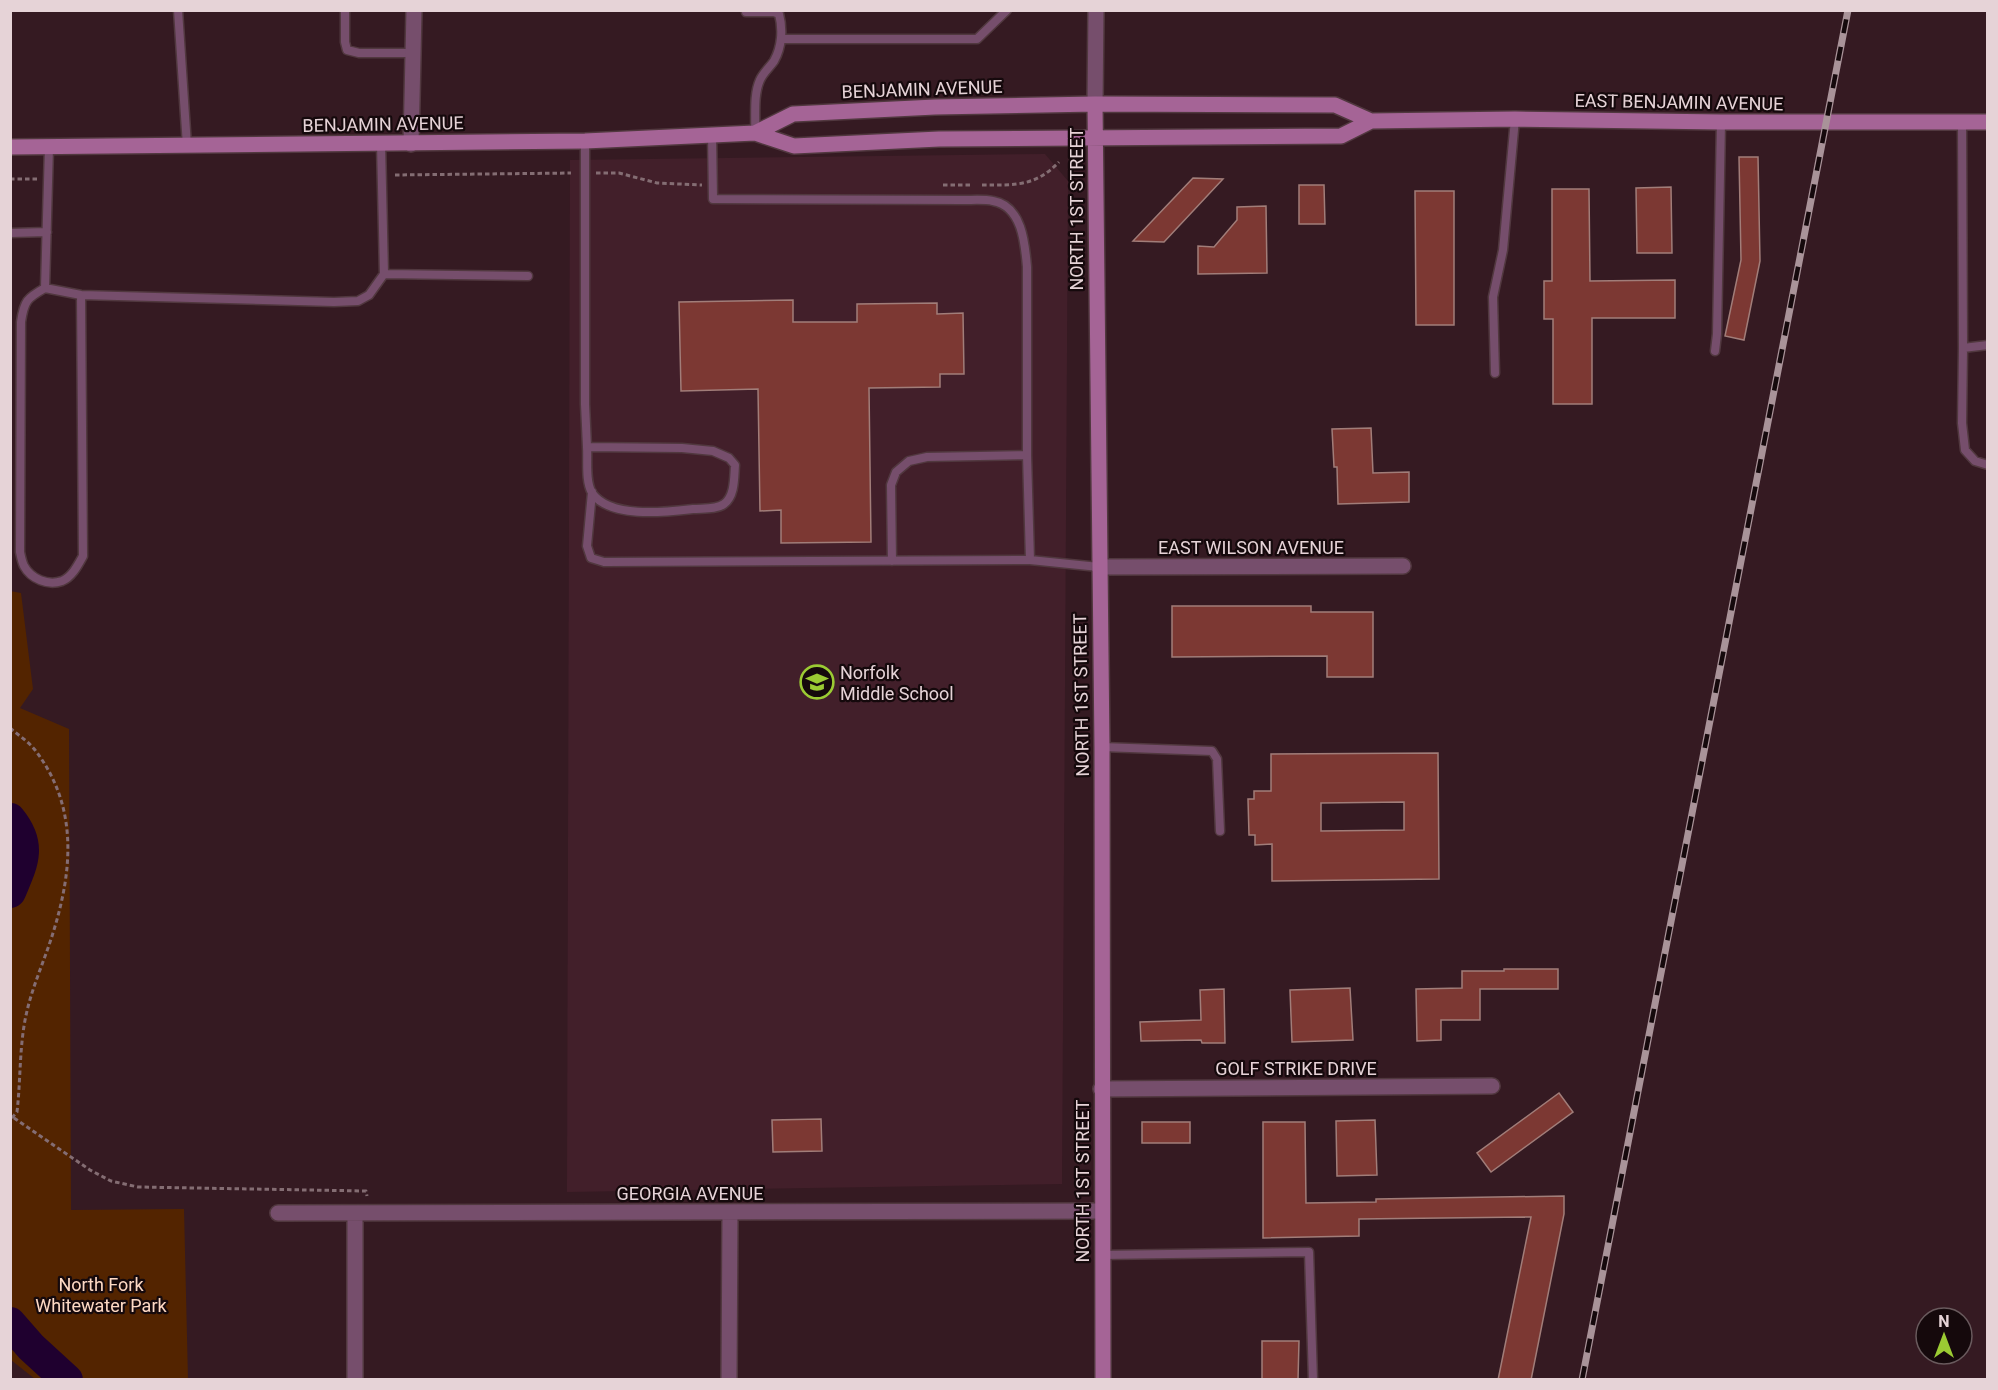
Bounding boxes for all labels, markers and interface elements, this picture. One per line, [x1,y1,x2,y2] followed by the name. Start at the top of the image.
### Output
[841,76,1003,102] street label: BENJAMIN AVENUE
[1575,90,1783,114] street label: EAST BENJAMIN AVENUE
[302,112,464,136] street label: BENJAMIN AVENUE
[1066,127,1087,291] street label: NORTH 1ST STREET
[1158,537,1344,558] street label: EAST WILSON AVENUE
[1069,613,1093,777] street label: NORTH 1ST STREET
[840,662,954,704] place label: Norfolk Middle School
[799,664,835,700] school or university icon: Norfolk Middle School
[1215,1058,1377,1079] street label: GOLF STRIKE DRIVE
[1072,1099,1093,1263] street label: NORTH 1ST STREET
[617,1183,763,1204] street label: GEORGIA AVENUE
[35,1274,168,1316] park label: North Fork Whitewater Park
[1914,1306,1974,1366] north arrow
[1938,1312,1950,1331] text: N

